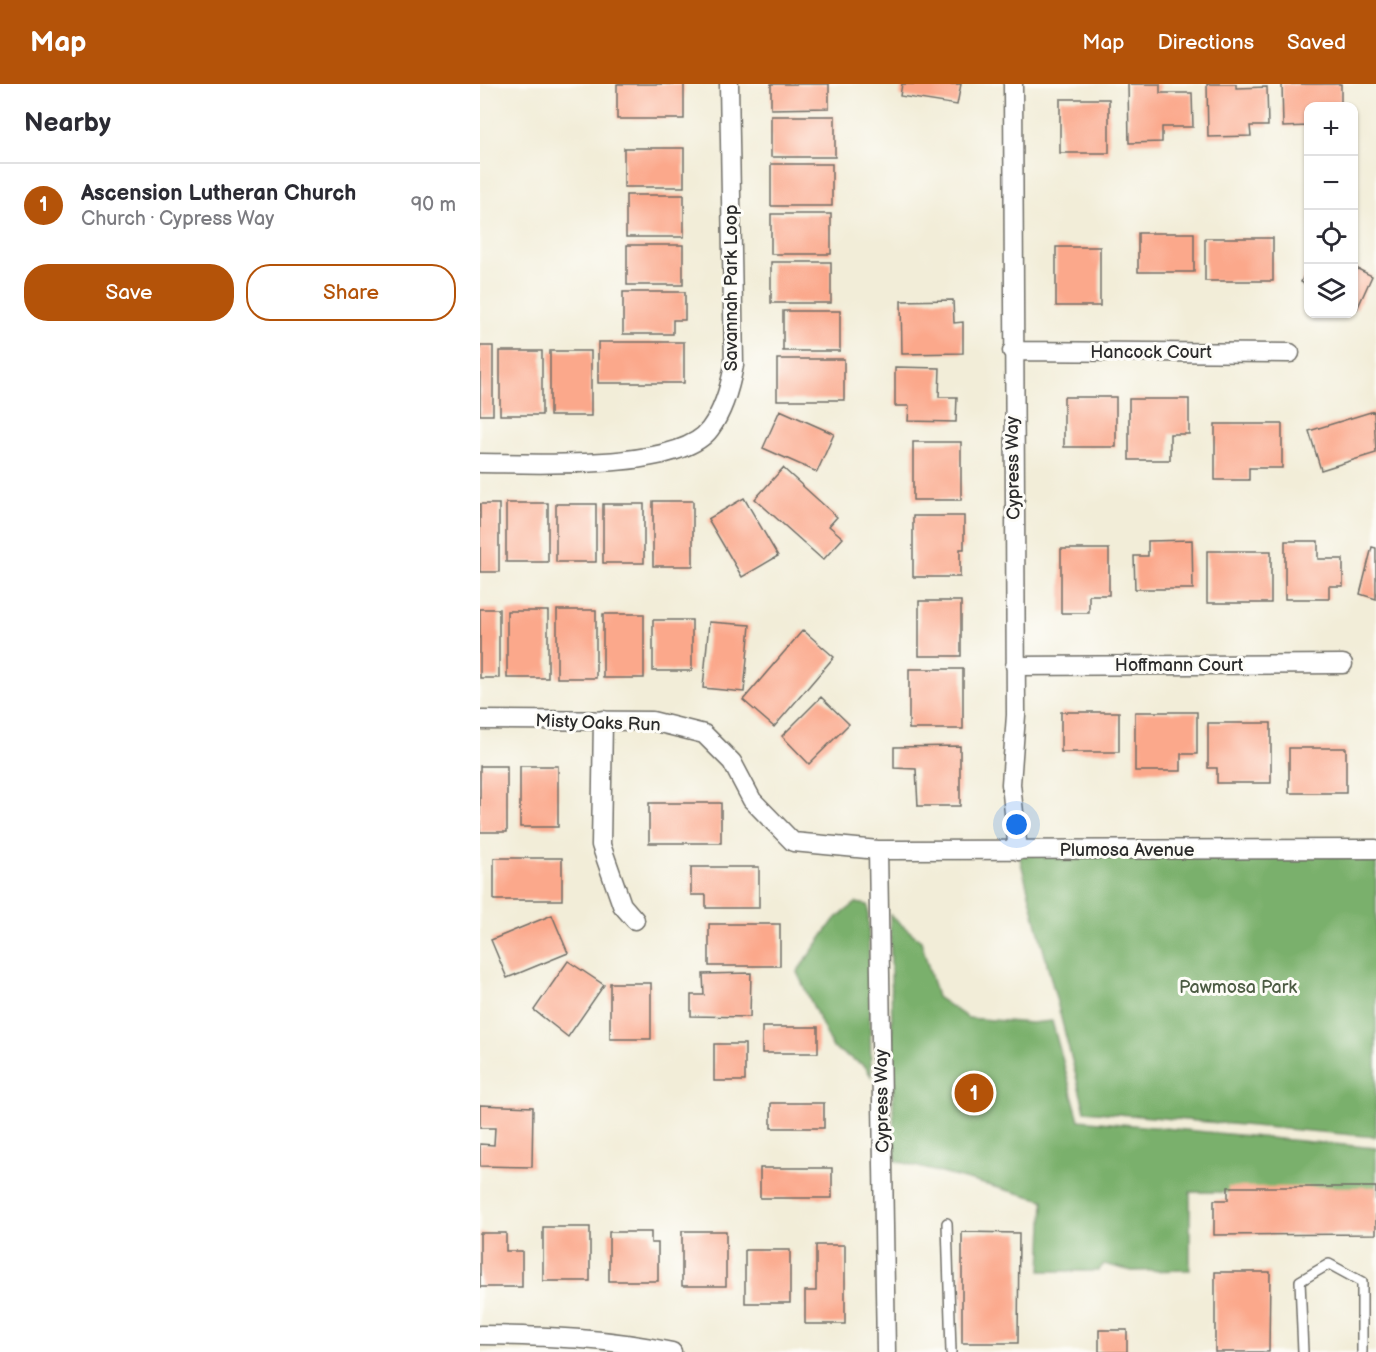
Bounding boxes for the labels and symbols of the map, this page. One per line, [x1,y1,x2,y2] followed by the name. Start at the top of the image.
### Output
[721,205,742,371] street label: Savannah Park Loop
[1090,342,1212,363] street label: Hancock Court
[1002,415,1024,520] street label: Cypress Way
[1115,655,1244,676] street label: Hoffmann Court
[535,710,661,736] street label: Misty Oaks Run
[1002,810,1031,839] your location
[1060,840,1195,861] street label: Plumosa Avenue
[1179,977,1297,998] park label: Pawmosa Park
[871,1048,893,1153] street label: Cypress Way
[954,1070,994,1116] pin: 1

